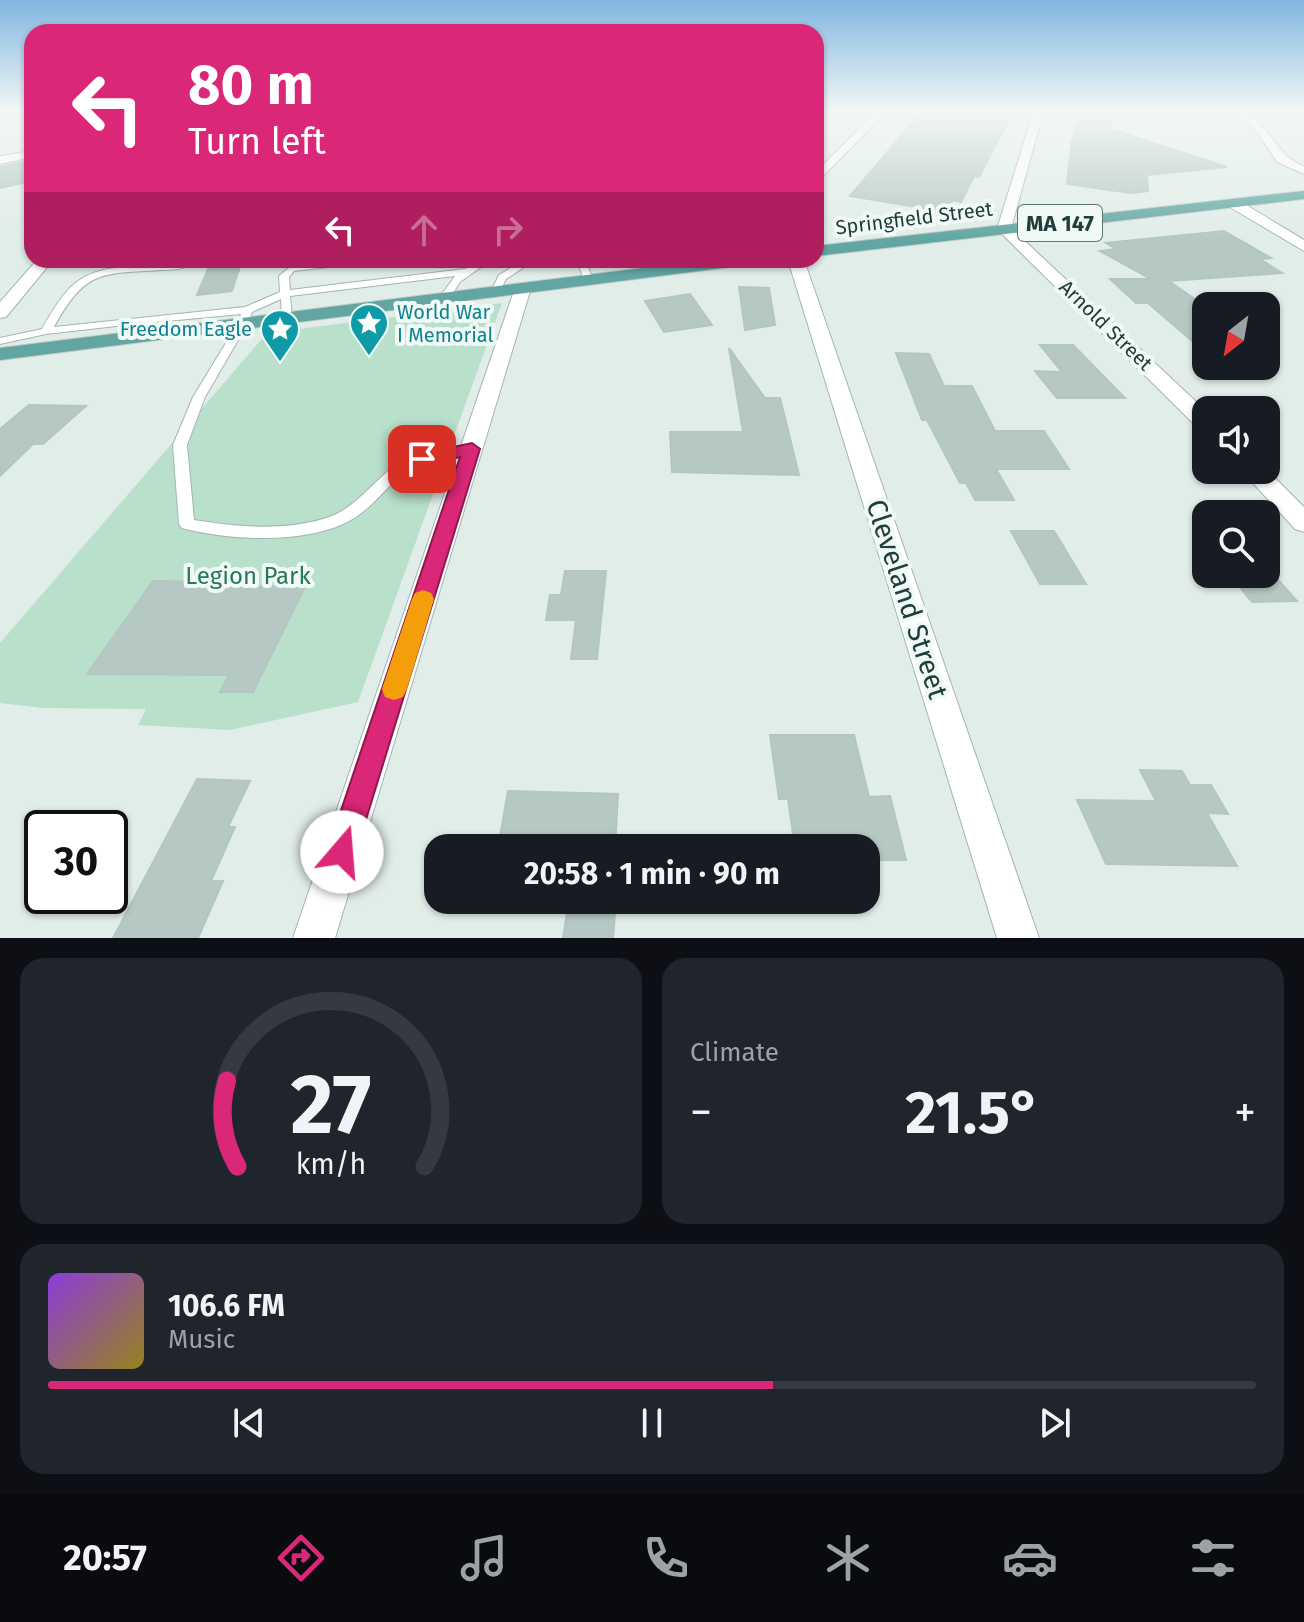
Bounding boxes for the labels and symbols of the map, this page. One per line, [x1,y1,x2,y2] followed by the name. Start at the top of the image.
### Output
[834,196,995,240] street label: Springfield Street
[1018,205,1102,241] road number: MA 147
[1055,275,1158,376] street label: Arnold Street
[1192,292,1280,380] north arrow
[397,300,494,347] place label: World War I Memorial
[348,302,390,357] place icon: World War I Memorial
[259,308,301,363] place icon: Freedom Eagle
[120,317,252,341] place label: Freedom Eagle
[388,425,456,493] pin
[859,495,955,704] street label: Cleveland Street
[185,562,311,590] park label: Legion Park
[24,810,128,914] speed limit sign: 30
[300,810,384,894] position arrow

